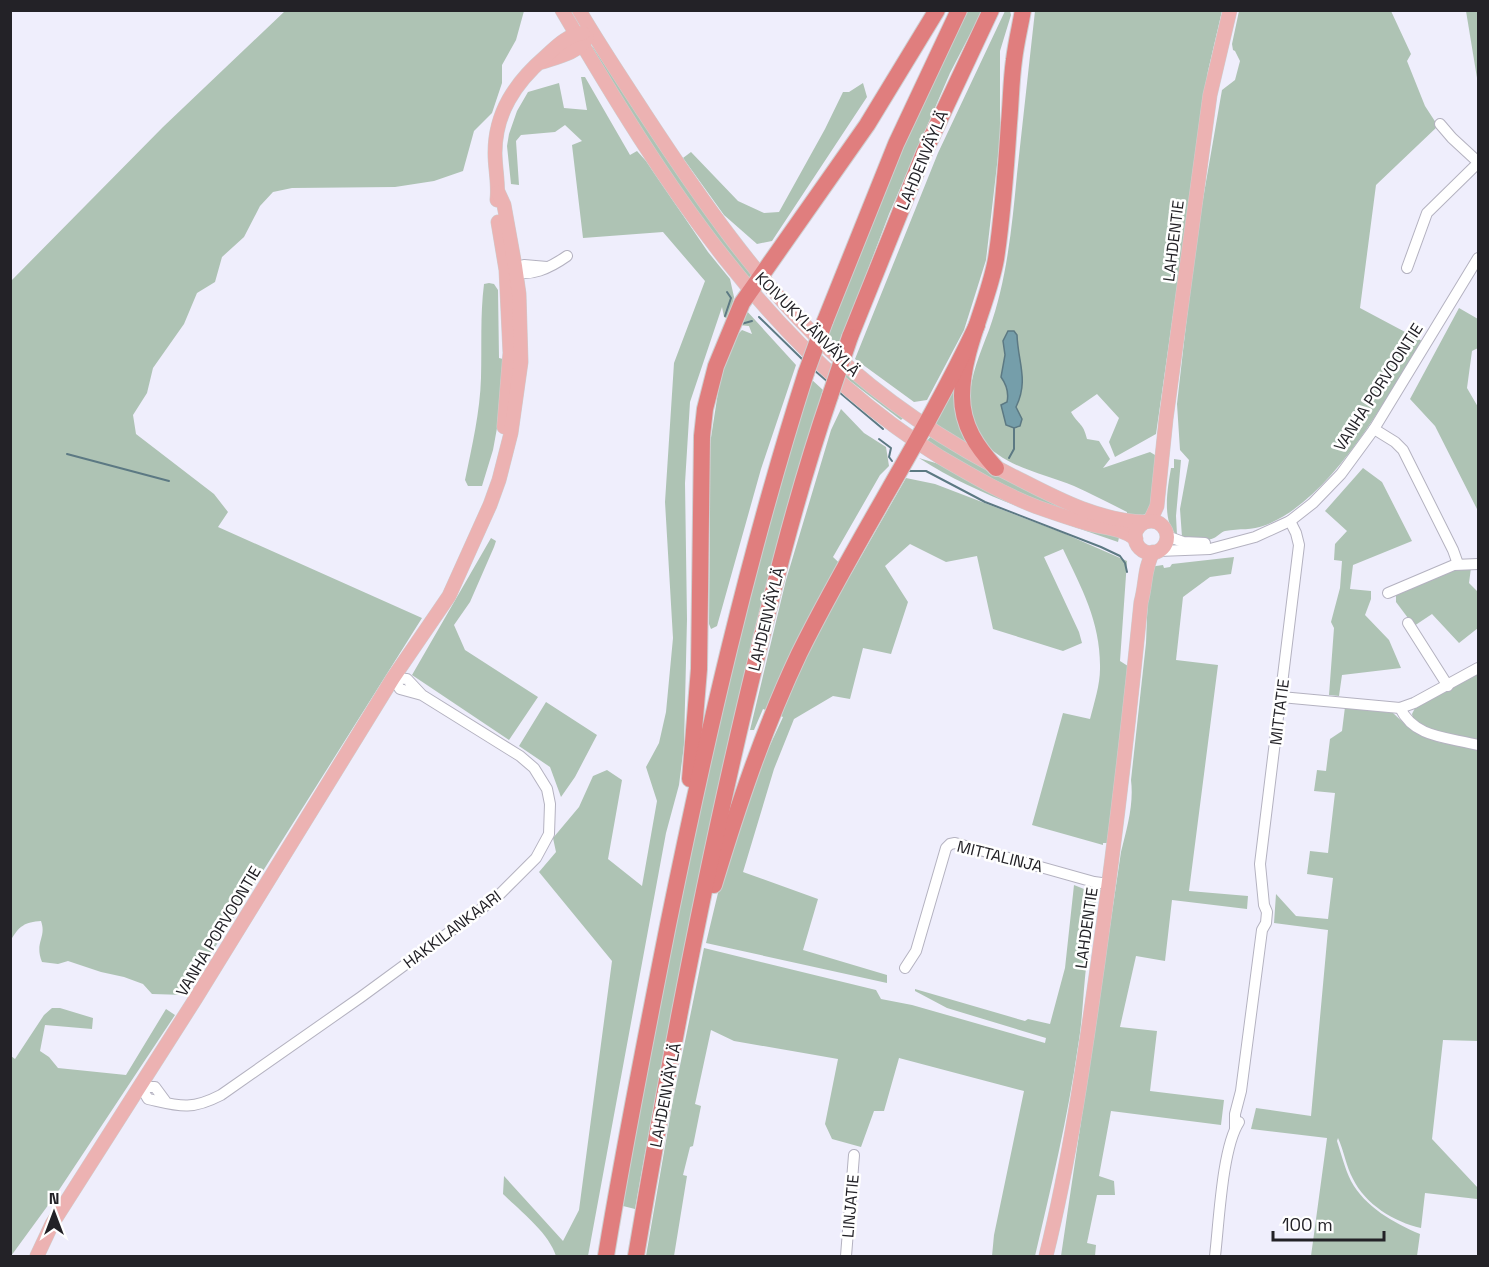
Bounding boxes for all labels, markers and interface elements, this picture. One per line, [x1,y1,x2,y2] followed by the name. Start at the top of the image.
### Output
[892,107,953,213] street label: LAHDENVÄYLÄ
[1158,199,1189,283] street label: LAHDENTIE
[751,267,865,381] street label: KOIVUKYLÄNVÄYLÄ
[1329,319,1428,455] street label: VANHA PORVOONTIE
[743,565,790,673] street label: LAHDENVÄYLÄ
[1265,678,1294,746] street label: MITTATIE
[955,836,1045,877] street label: MITTALINJA
[171,862,266,1000] street label: VANHA PORVOONTIE
[399,886,505,973] street label: HAKKILANKAARI
[1070,886,1103,970] street label: LAHDENTIE
[645,1041,686,1149] street label: LAHDENVÄYLÄ
[837,1174,864,1239] street label: LINJATIE
[24,1183,84,1243] north arrow
[49,1188,59,1209] text: N
[1273,1204,1384,1242] scale bar
[1282,1213,1333,1236] text: 100 m

